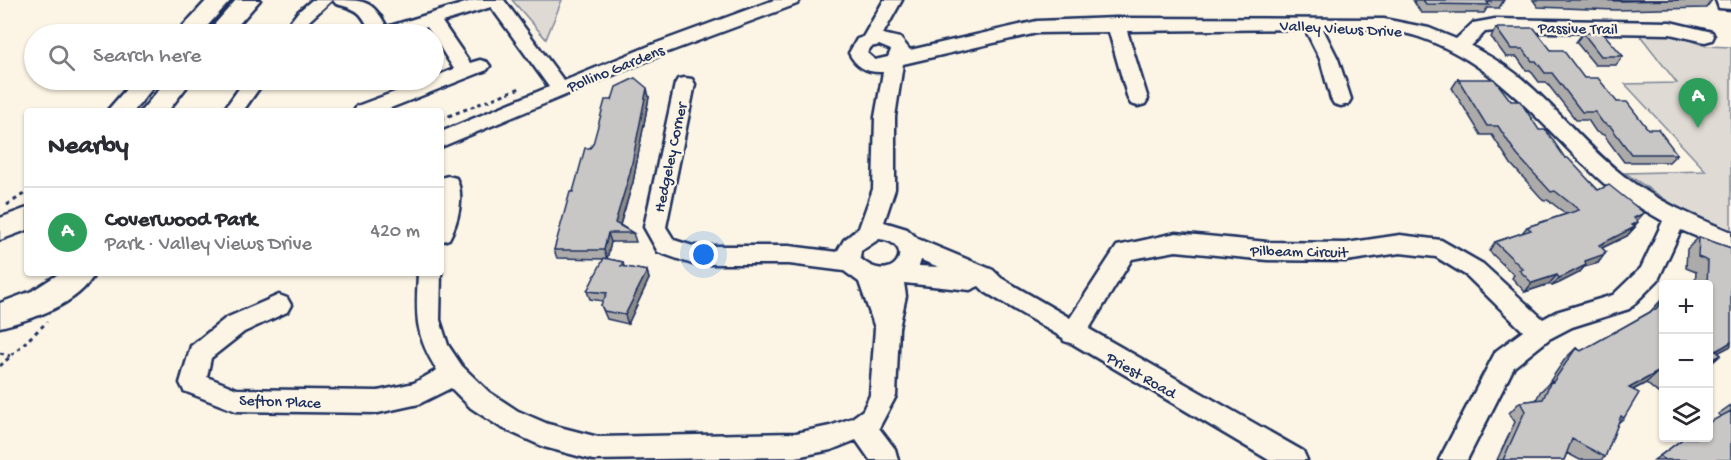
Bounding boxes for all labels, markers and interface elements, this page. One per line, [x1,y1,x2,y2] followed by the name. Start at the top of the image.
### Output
[1278,18,1403,43] street label: Valley Views Drive
[1537,20,1618,41] street label: Passive Trail
[24,24,444,90] search box
[45,41,78,74] icon: search
[564,42,669,99] street label: Pollino Gardens
[93,44,201,70] text: Search here
[1678,78,1718,128] pin: A
[652,100,694,214] street label: Hedgeley Corner
[48,132,129,163] text: Nearby
[105,208,257,234] text: Coverwood Park
[62,221,73,244] text: A
[370,221,420,244] text: 420 m
[105,234,312,257] text: Park · Valley Views Drive
[689,240,718,269] your location
[1249,243,1349,264] street label: Pilbeam Circuit
[1659,280,1713,442] map controls
[1659,280,1713,334] button: +
[1659,334,1713,388] button: −
[1101,349,1180,405] street label: Priest Road
[1659,388,1713,442] button: layers
[239,393,322,414] street label: Sefton Place

